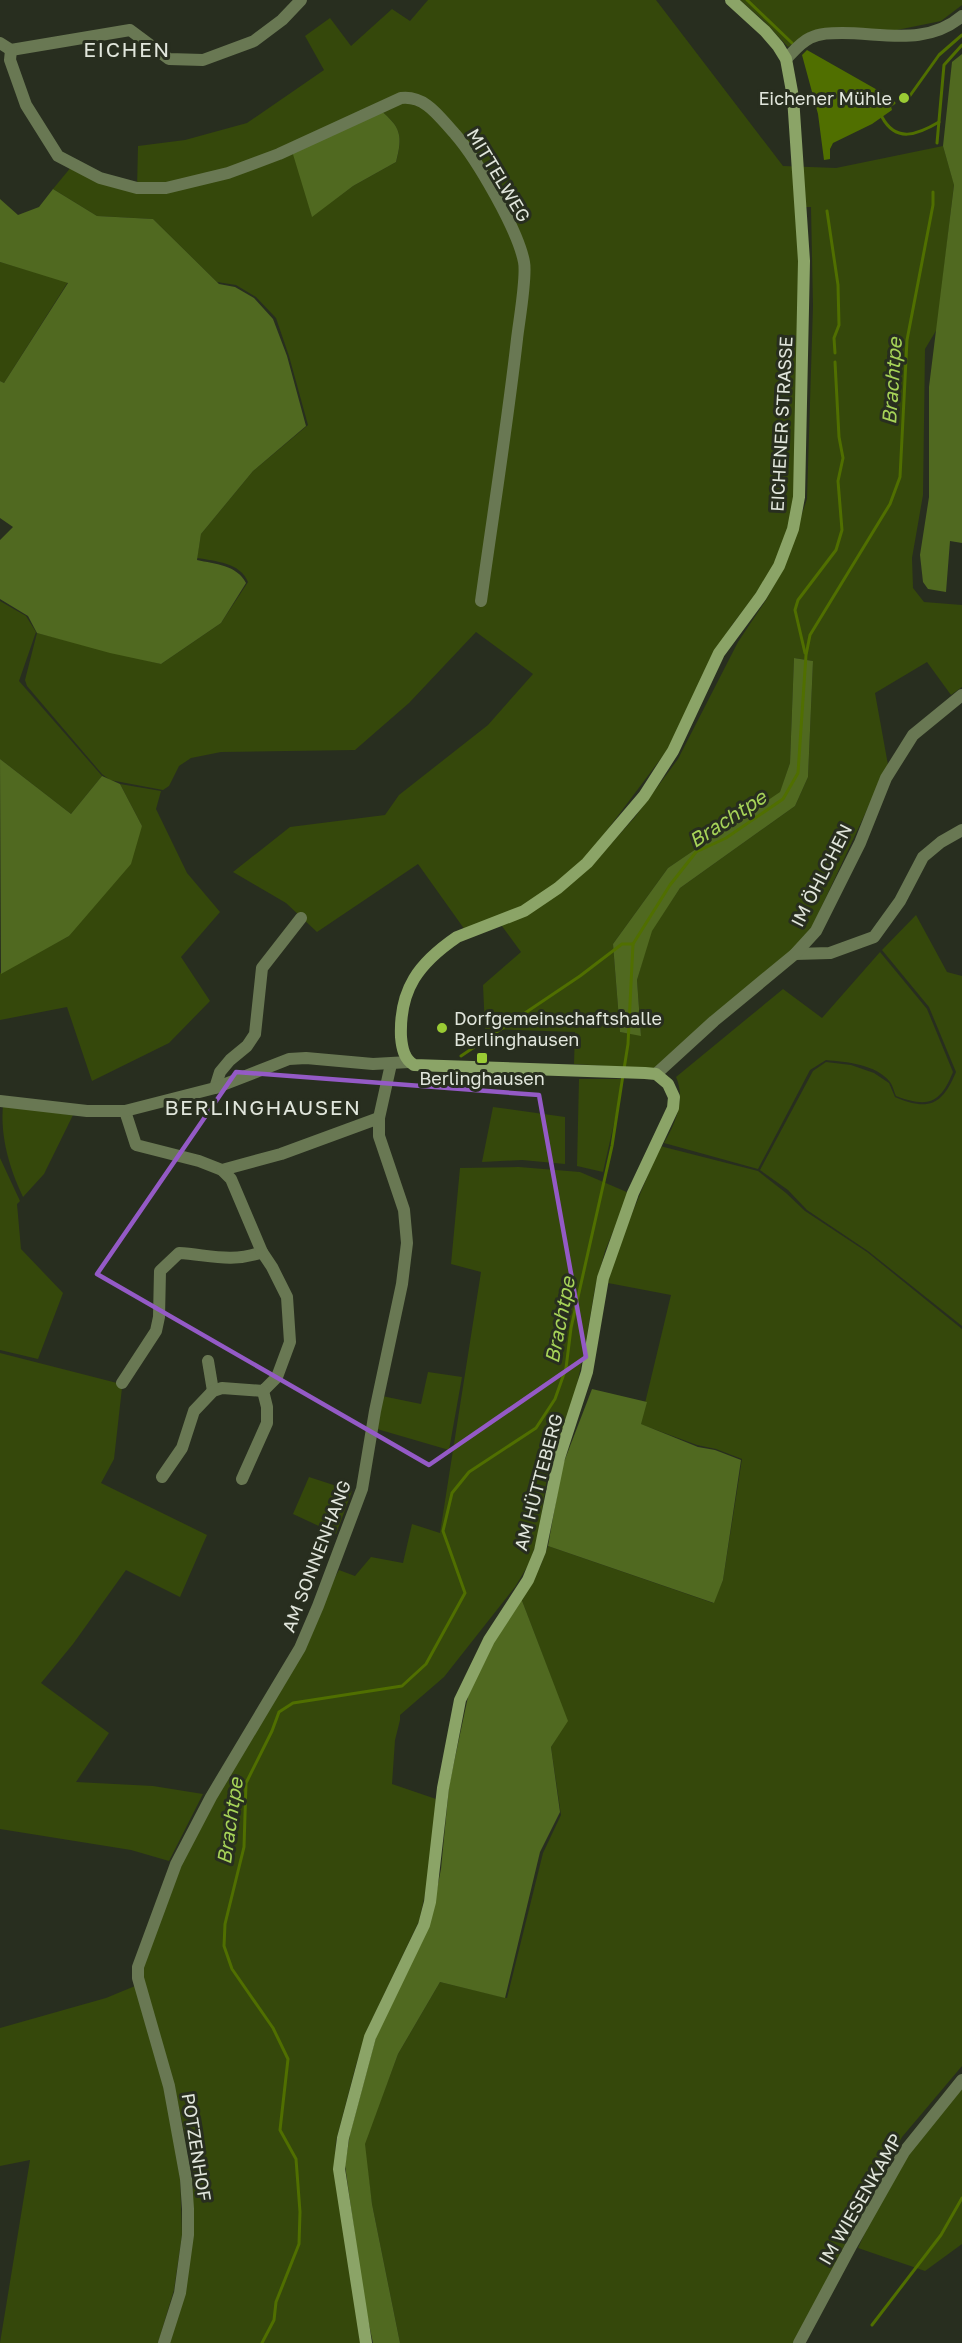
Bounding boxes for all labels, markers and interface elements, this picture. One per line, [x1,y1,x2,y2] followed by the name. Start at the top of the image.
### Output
[83,36,171,62] district label: EICHEN
[758,87,892,109] place label: Eichener Mühle
[897,91,911,105] marker: Eichener Mühle
[462,124,536,226] street label: MITTELWEG
[876,335,906,425] water label: Brachtpe
[765,336,797,512] street label: EICHENER STRASSE
[684,783,771,852] water label: Brachtpe
[786,820,856,930] street label: IM ÖHLCHEN
[454,1007,662,1050] place label: Dorfgemeinschaftshalle Berlinghausen
[435,1021,449,1035] marker: Dorfgemeinschaftshalle Berlinghausen
[475,1051,489,1065] marker: Berlinghausen
[419,1067,545,1089] place label: Berlinghausen
[165,1094,361,1120] district label: BERLINGHAUSEN
[539,1274,579,1365] water label: Brachtpe
[509,1411,567,1553] street label: AM HÜTTEBERG
[277,1477,355,1635] street label: AM SONNENHANG
[211,1775,247,1866] water label: Brachtpe
[178,2091,216,2203] street label: POTZENHOF
[814,2129,906,2269] street label: IM WIESENKAMP

